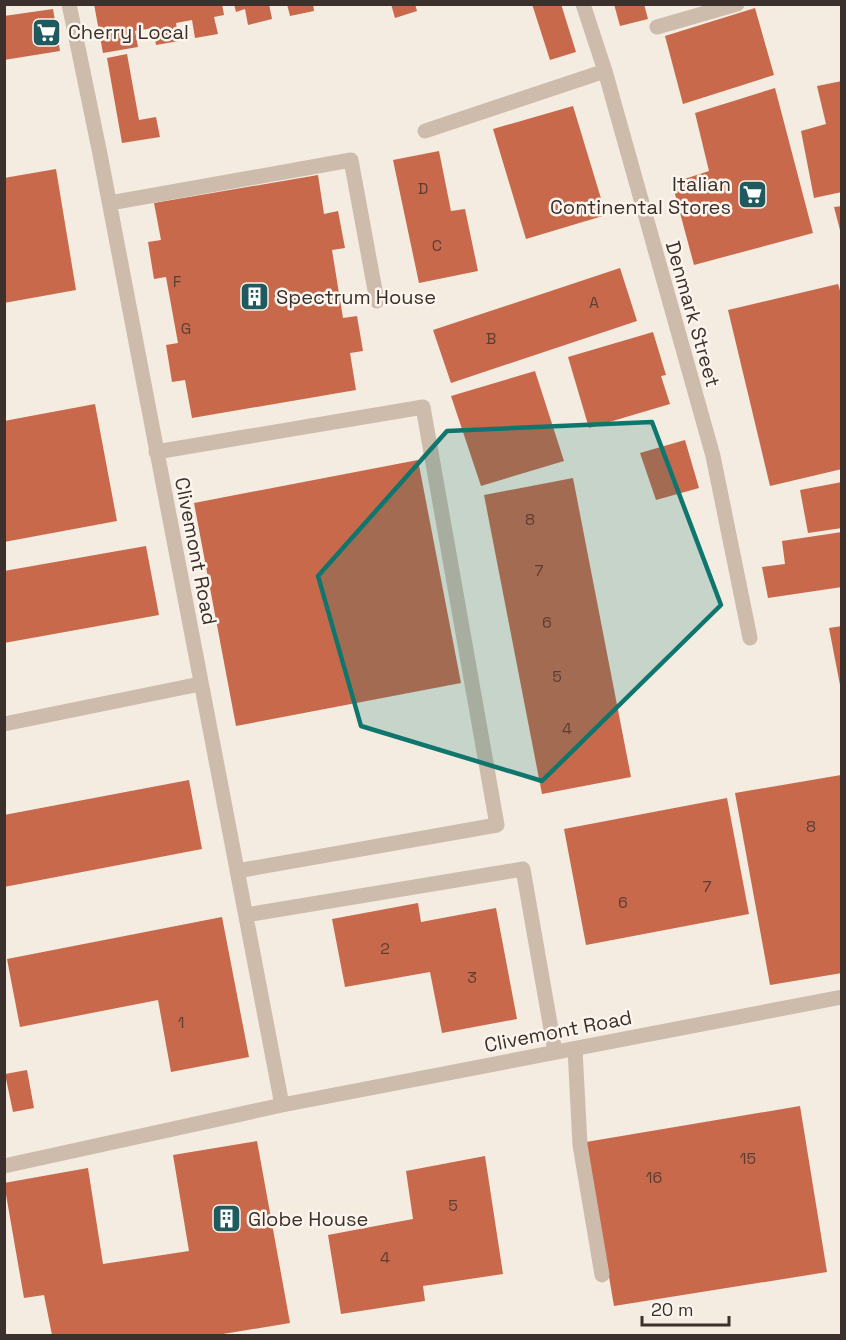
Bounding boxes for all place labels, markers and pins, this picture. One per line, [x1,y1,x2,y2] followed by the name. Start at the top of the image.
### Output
[31,16,63,48] supermarket icon: Cherry Local
[68,19,189,45] place label: Cherry Local
[550,171,731,220] place label: Italian Continental Stores
[736,179,768,211] supermarket icon: Italian Continental Stores
[239,281,271,313] building icon: Spectrum House
[276,284,436,310] place label: Spectrum House
[211,1203,243,1235] building icon: Globe House
[248,1206,368,1232] place label: Globe House

